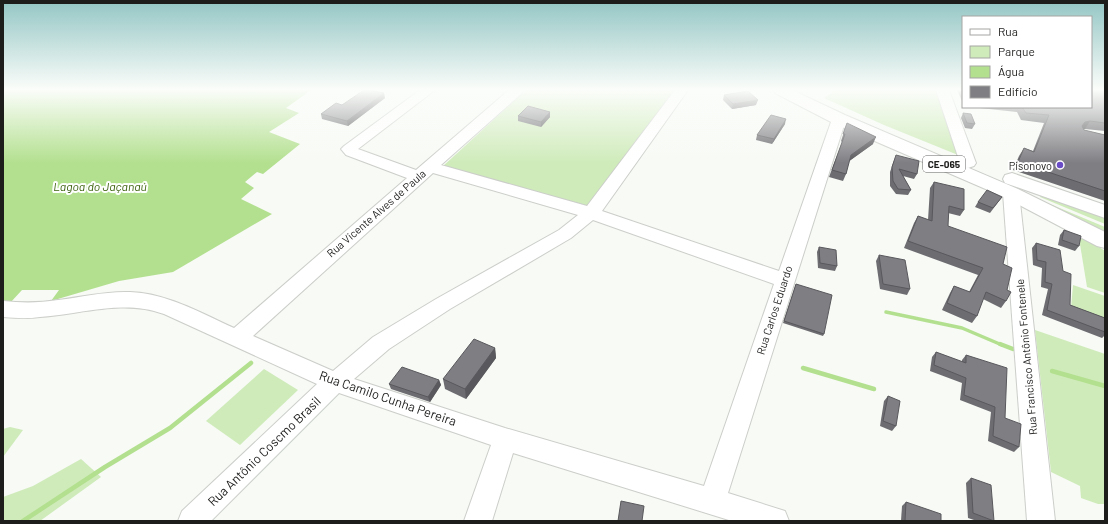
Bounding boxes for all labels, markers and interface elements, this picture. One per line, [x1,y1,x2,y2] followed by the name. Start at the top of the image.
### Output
[962,16,1092,108] legend
[998,24,1018,38] text: Rua
[998,44,1035,58] text: Parque
[998,64,1024,78] text: Água
[998,84,1038,98] text: Edifício
[923,156,965,172] road number: CE-065
[1009,159,1052,172] place label: Pisonovo
[1055,160,1065,170] marker: Pisonovo
[324,166,428,260] street label: Rua Vicente Alves de Paula
[53,179,147,193] water label: Lagoa do Jaçanaú
[753,264,795,356] street label: Rua Carlos Eduardo
[1013,278,1039,436] street label: Rua Francisco Antônio Fontenele
[317,367,459,429] street label: Rua Camilo Cunha Pereira
[204,393,324,509] street label: Rua Antônio Coscmo Brasil

